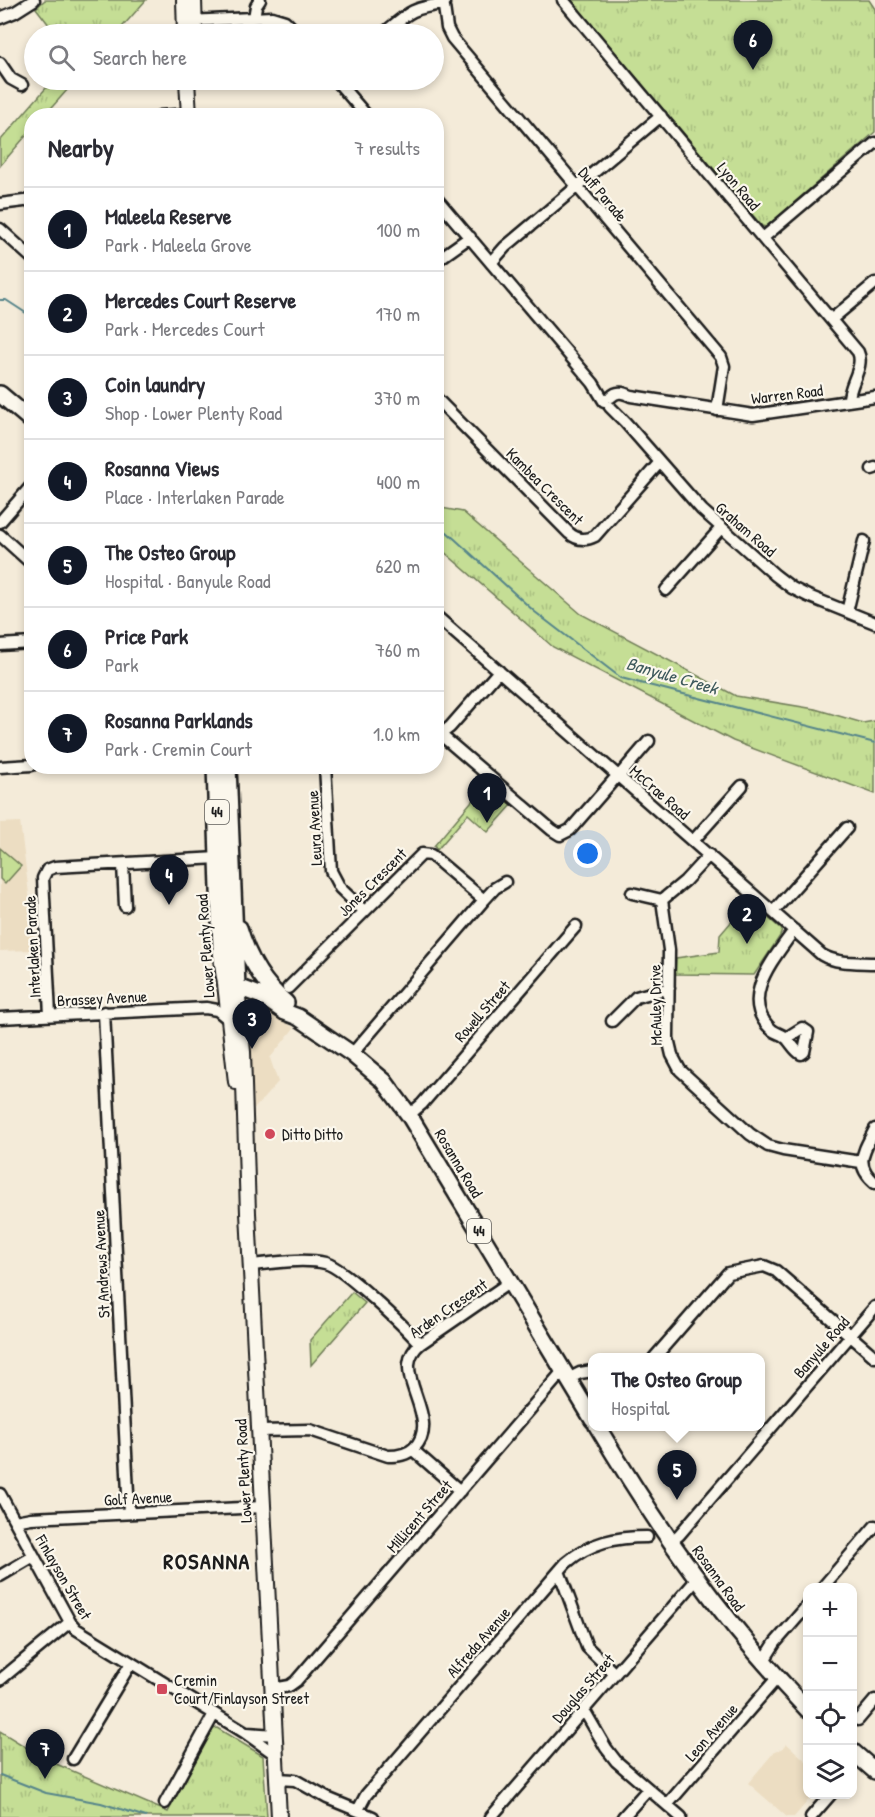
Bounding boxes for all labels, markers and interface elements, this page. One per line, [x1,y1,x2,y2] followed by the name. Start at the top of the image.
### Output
[734,20,772,70] pin: 6
[24,24,444,90] search box
[45,41,78,74] icon: search
[93,42,187,72] text: Search here
[48,130,114,165] text: Nearby
[354,134,420,161] text: 7 results
[712,157,766,215] street label: Lyon Road
[574,162,633,226] street label: Duff Parade
[105,201,232,231] text: Maleela Reserve
[64,216,71,243] text: 1
[377,216,420,243] text: 100 m
[105,231,252,258] text: Park · Maleela Grove
[105,285,296,315] text: Mercedes Court Reserve
[63,300,72,327] text: 2
[376,300,420,327] text: 170 m
[105,315,265,342] text: Park · Mercedes Court
[105,369,205,399] text: Coin laundry
[750,379,824,409] street label: Warren Road
[63,384,72,411] text: 3
[374,384,420,411] text: 370 m
[105,399,282,426] text: Shop · Lower Plenty Road
[501,442,589,530] street label: Kambea Crescent
[105,453,219,483] text: Rosanna Views
[64,468,71,495] text: 4
[376,468,420,495] text: 400 m
[105,483,285,510] text: Place · Interlaken Parade
[711,496,781,562] street label: Graham Road
[105,537,235,567] text: The Osteo Group
[63,552,72,579] text: 5
[376,552,420,579] text: 620 m
[105,567,271,594] text: Hospital · Banyule Road
[105,621,188,651] text: Price Park
[64,636,71,663] text: 6
[375,636,420,663] text: 760 m
[105,651,138,678] text: Park
[624,651,722,701] water label: Banyule Creek
[105,705,253,735] text: Rosanna Parklands
[63,720,72,747] text: 7
[373,720,420,747] text: 1.0 km
[105,735,252,762] text: Park · Cremin Court
[625,760,695,824] street label: McCrae Road
[468,774,506,823] pin: 1
[301,789,327,866] street label: Leura Avenue
[205,800,229,824] road number: 44
[573,839,602,868] your location
[333,843,411,921] street label: Jones Crescent
[150,856,188,905] pin: 4
[190,893,220,999] street label: Lower Plenty Road
[728,894,766,944] pin: 2
[18,895,46,999] street label: Interlaken Parade
[643,964,667,1046] street label: McAuley Drive
[449,975,515,1047] street label: Rowell Street
[56,985,148,1011] street label: Brassey Avenue
[232,1000,272,1049] pin: 3
[282,1123,344,1145] place label: Ditto Ditto
[430,1124,488,1202] street label: Rosanna Road
[263,1127,277,1141] marker: Ditto Ditto
[87,1209,115,1319] street label: St Andrews Avenue
[467,1219,491,1243] road number: 44
[405,1273,492,1343] street label: Arden Crescent
[788,1311,854,1383] street label: Banyule Road
[588,1353,765,1431] popup
[611,1364,742,1394] text: The Osteo Group
[611,1394,669,1421] text: Hospital
[229,1419,257,1523] street label: Lower Plenty Road
[658,1450,696,1500] pin: 5
[381,1475,457,1557] street label: Millicent Street
[103,1485,173,1511] street label: Golf Avenue
[30,1530,97,1624] street label: Finlayson Street
[688,1540,750,1616] street label: Rosanna Road
[163,1546,251,1576] district label: ROSANNA
[803,1583,857,1799] map controls
[803,1583,857,1637] button: +
[441,1601,515,1682] street label: Alfreda Avenue
[803,1637,857,1691] button: −
[547,1648,620,1727] street label: Douglas Street
[174,1669,309,1709] place label: Cremin Court/Finlayson Street
[155,1682,169,1696] marker: Cremin Court/Finlayson Street
[803,1691,857,1745] button: locate
[680,1698,743,1766] street label: Leon Avenue
[26,1730,64,1779] pin: 7
[803,1745,857,1799] button: layers

